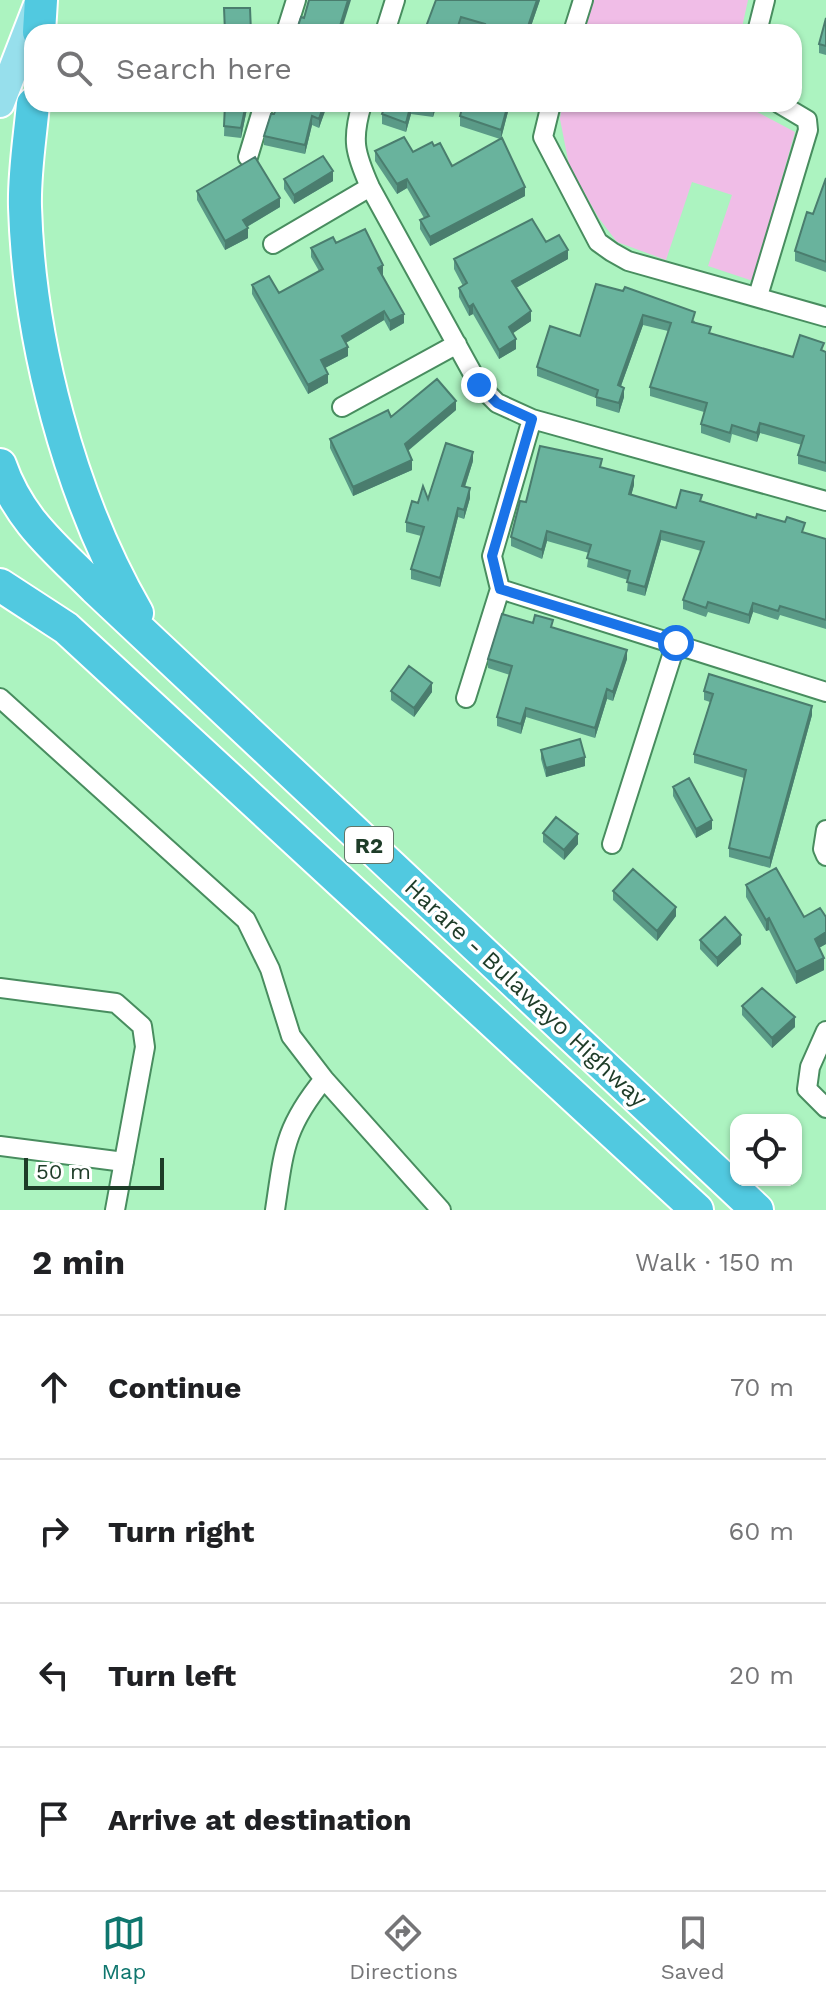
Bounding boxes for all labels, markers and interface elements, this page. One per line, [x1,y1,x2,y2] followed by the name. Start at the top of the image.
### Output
[24,24,802,112] search box
[52,46,96,90] icon: search
[116,51,292,86] text: Search here
[461,367,497,403] route end
[658,625,694,661] route start
[345,827,393,863] road number: R2
[399,873,653,1113] street label: Harare - Bulawayo Highway
[730,1114,802,1186] map controls
[730,1114,802,1186] button: locate
[24,1154,164,1190] scale bar
[36,1159,91,1184] text: 50 m
[32,1242,125,1282] text: 2 min
[635,1247,794,1277] text: Walk · 150 m
[32,1365,76,1409] icon: ahead
[108,1370,241,1405] text: Continue
[730,1372,794,1402] text: 70 m
[32,1509,76,1553] icon: right
[108,1514,254,1549] text: Turn right
[728,1516,794,1546] text: 60 m
[32,1653,76,1697] icon: left
[108,1658,236,1693] text: Turn left
[729,1660,794,1690] text: 20 m
[32,1797,76,1841] icon: arrive
[108,1802,412,1837] text: Arrive at destination
[101,1911,146,1984] tab: Map
[349,1911,458,1984] tab: Directions
[661,1911,725,1984] tab: Saved

